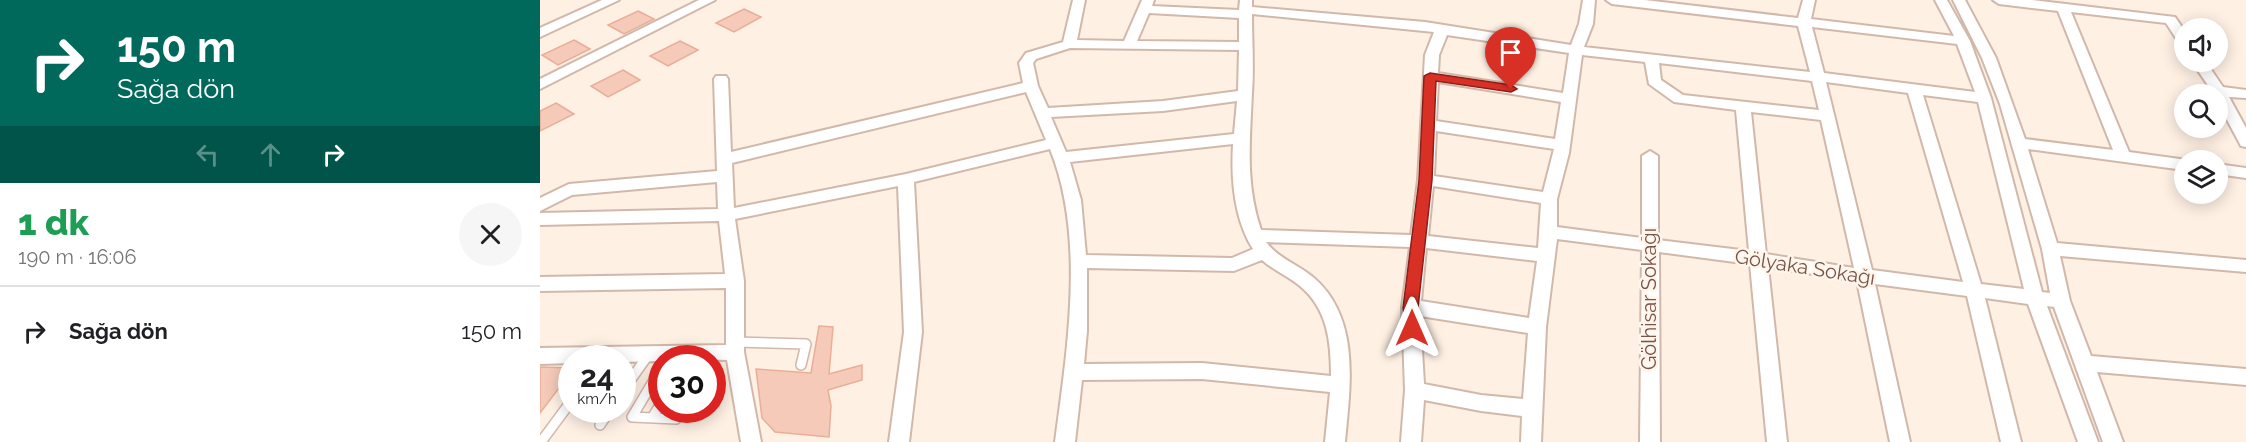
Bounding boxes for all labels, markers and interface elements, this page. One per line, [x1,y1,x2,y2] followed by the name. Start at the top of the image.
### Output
[2174,18,2228,204] map controls
[2174,18,2228,72] button: sound
[117,23,236,72] text: 150 m
[18,24,96,102] icon: right
[1485,27,1536,89] pin
[1494,36,1527,69] icon: arrive
[117,73,235,104] text: Sağa dön
[2174,84,2228,138] button: search
[191,138,224,171] icon: left
[254,138,287,171] icon: ahead
[317,138,350,171] icon: right
[2174,150,2228,204] button: layers
[18,201,89,243] text: 1 dk
[459,203,522,266] button: close
[1637,228,1661,370] street label: Gölhisar Sokağı
[1733,244,1877,290] street label: Gölyaka Sokağı
[18,245,137,269] text: 190 m · 16:06
[1380,296,1444,360] position arrow
[18,315,51,348] icon: right
[69,318,168,344] text: Sağa dön
[461,318,522,344] text: 150 m
[648,345,726,423] speed limit sign: 30
[580,359,614,394] text: 24
[577,390,617,408] text: km/h

